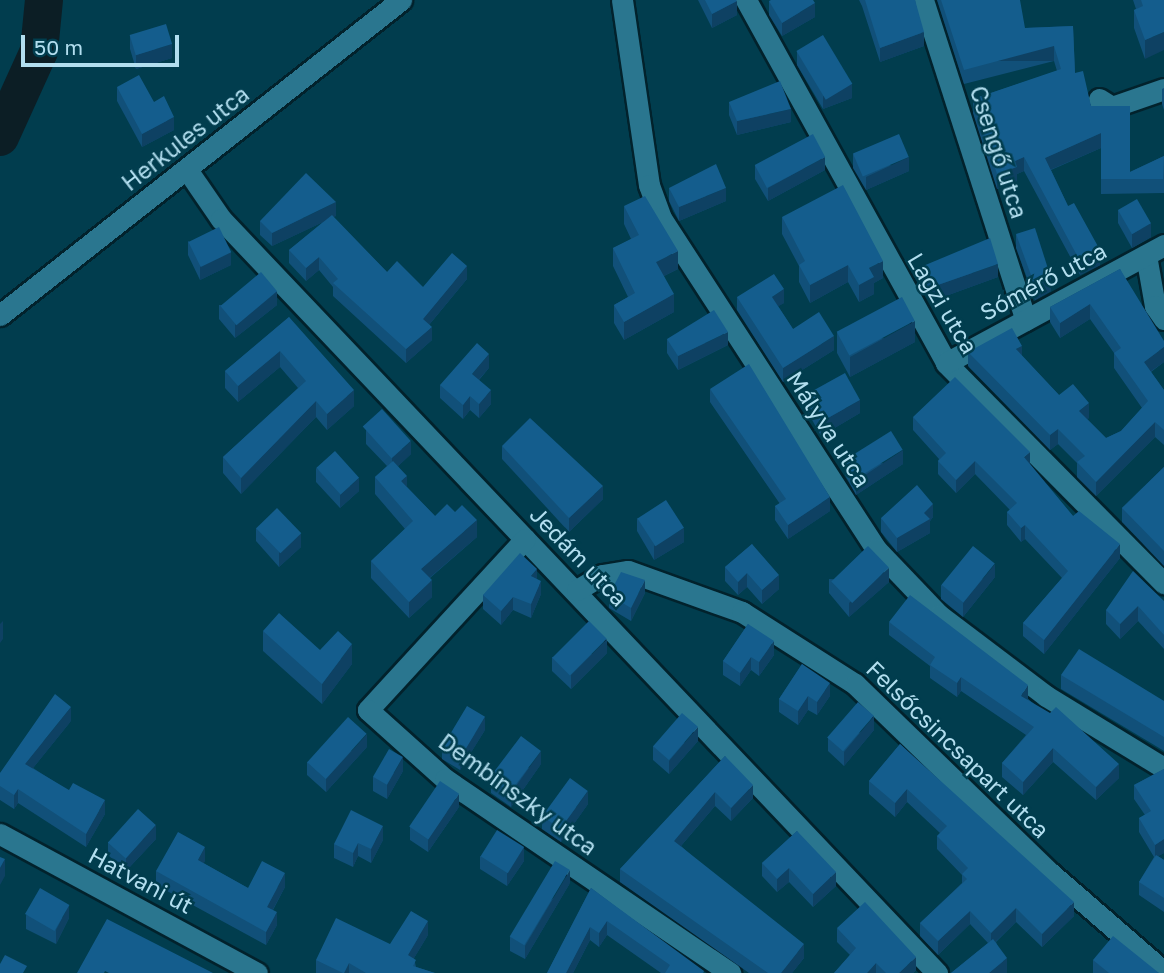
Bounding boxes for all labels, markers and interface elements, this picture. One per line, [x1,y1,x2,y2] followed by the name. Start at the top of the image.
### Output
[24,21,182,65] scale bar
[34,34,83,60] text: 50 m
[116,80,254,196] street label: Herkules utca
[965,82,1033,222] street label: Csengő utca
[975,236,1111,326] street label: Sómérő utca
[902,248,984,358] street label: Lagzi utca
[781,366,877,492] street label: Mályva utca
[525,500,633,612] street label: Jedám utca
[861,655,1055,843] street label: Felsőcsincsapart utca
[434,727,602,861] street label: Dembinszky utca
[84,841,198,919] street label: Hatvani út

